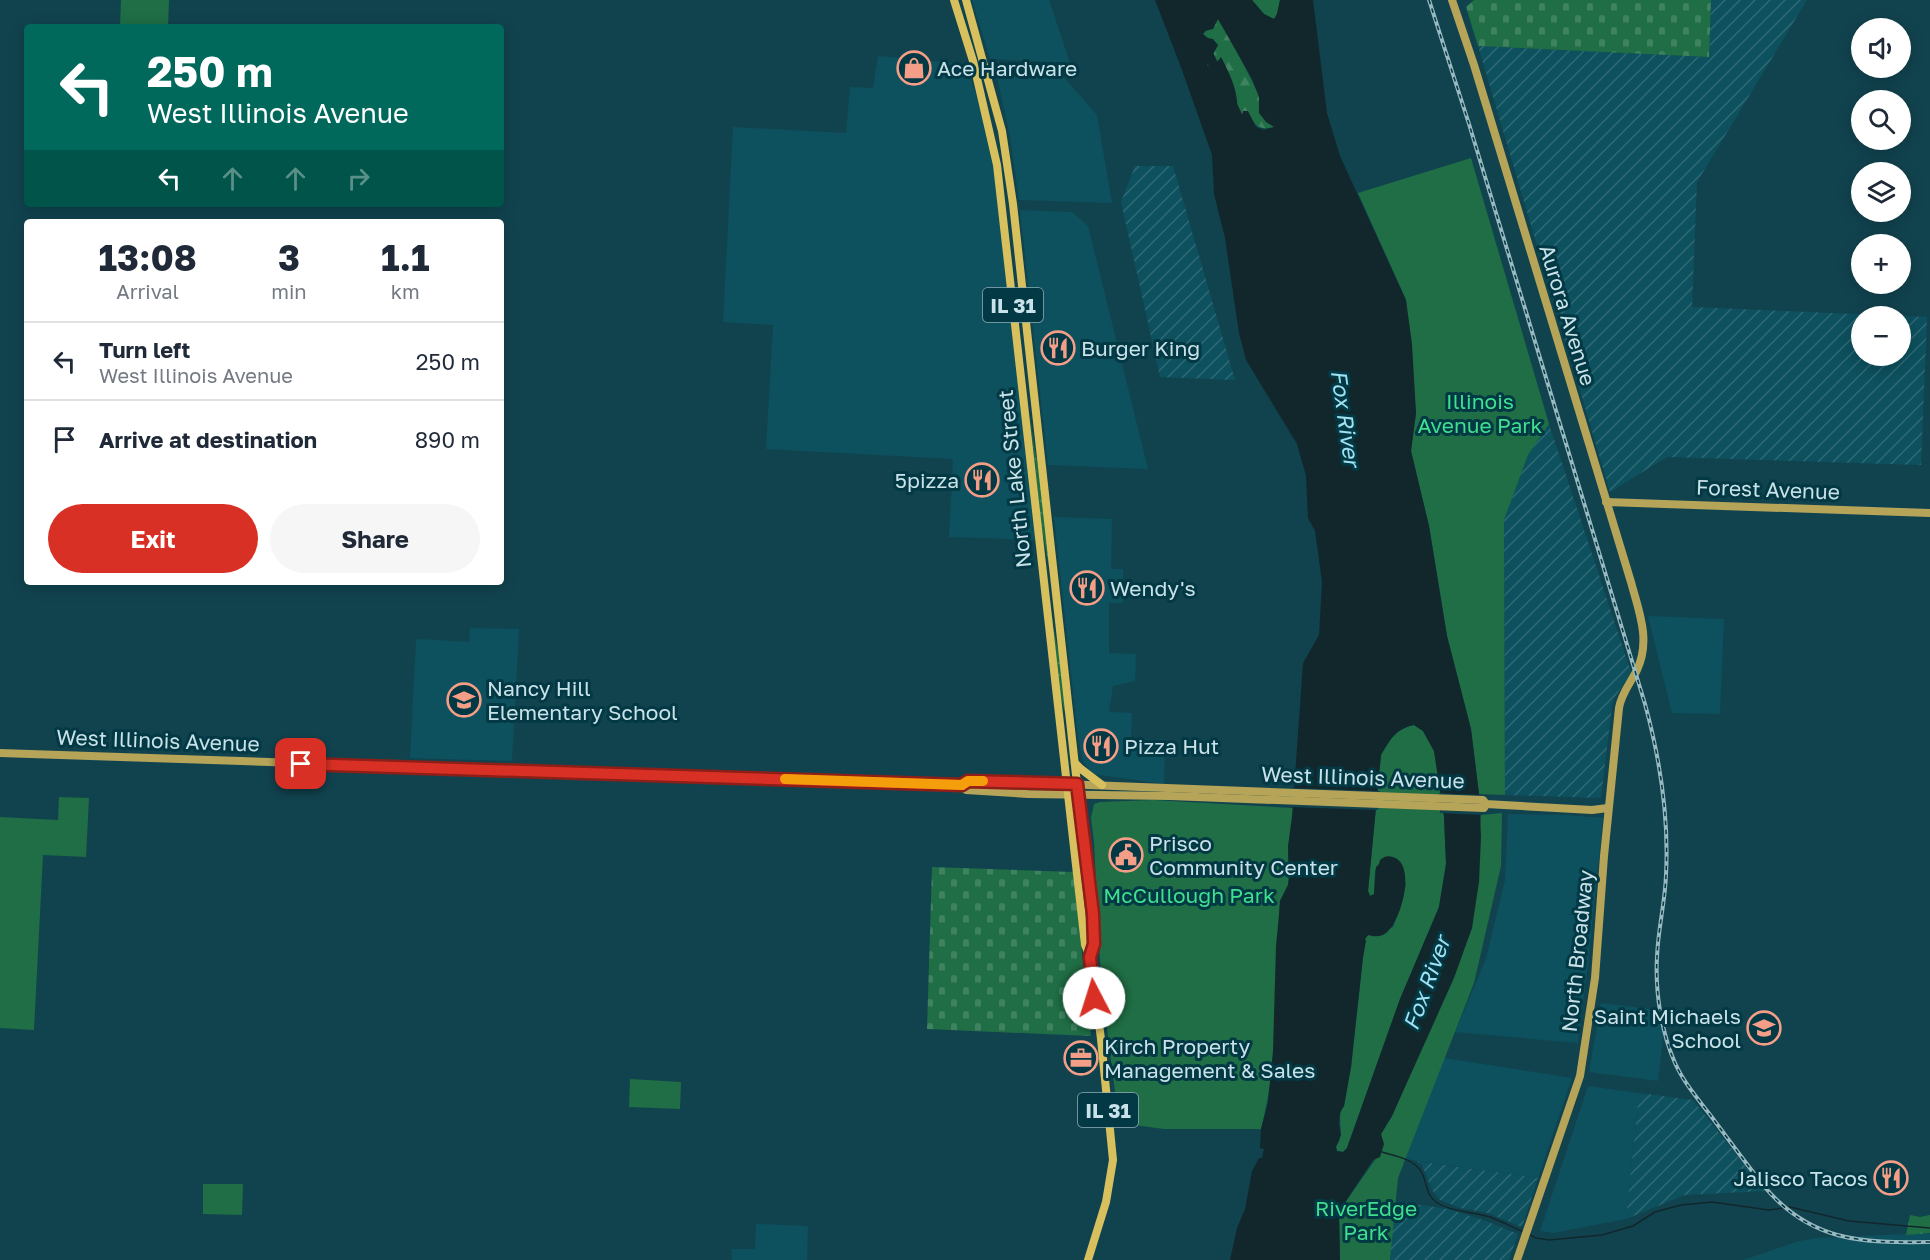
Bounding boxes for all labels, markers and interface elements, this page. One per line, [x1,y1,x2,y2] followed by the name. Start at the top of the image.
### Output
[1851,18,1911,366] map controls
[1851,18,1911,78] button: sound
[147,46,273,96] text: 250 m
[48,48,126,126] icon: left
[896,50,932,86] shop icon: Ace Hardware
[937,55,1077,81] place label: Ace Hardware
[1851,90,1911,150] button: search
[147,97,409,129] text: West Illinois Avenue
[153,162,186,195] icon: left
[216,162,249,195] icon: ahead
[279,162,312,195] icon: ahead
[342,162,375,195] icon: right
[1851,162,1911,222] button: layers
[1851,234,1911,294] button: +
[98,236,197,279] text: 13:08
[278,236,300,279] text: 3
[381,236,430,279] text: 1.1
[1534,241,1602,389] street label: Aurora Avenue
[116,279,179,303] text: Arrival
[271,279,307,303] text: min
[391,279,420,303] text: km
[983,288,1043,322] road number: IL 31
[1851,306,1911,366] button: −
[1040,330,1076,366] restaurant icon: Burger King
[1081,335,1200,361] place label: Burger King
[99,336,190,363] text: Turn left
[48,345,81,378] icon: left
[416,348,480,375] text: 250 m
[99,363,293,387] text: West Illinois Avenue
[1326,368,1367,471] water label: Fox River
[1418,388,1543,438] park label: Illinois Avenue Park
[992,389,1036,569] street label: North Lake Street
[48,423,81,456] icon: arrive
[99,426,317,453] text: Arrive at destination
[415,426,480,453] text: 890 m
[964,462,1000,498] restaurant icon: 5pizza
[895,467,959,493] place label: 5pizza
[1696,473,1840,505] street label: Forest Avenue
[48,504,258,573] button: Exit
[270,504,480,573] button: Share
[1069,570,1105,606] restaurant icon: Wendy's
[1110,575,1196,601] place label: Wendy's
[487,675,678,725] place label: Nancy Hill Elementary School
[446,682,482,718] school or university icon: Nancy Hill Elementary School
[56,723,260,757] street label: West Illinois Avenue
[1083,728,1119,764] restaurant icon: Pizza Hut
[1124,733,1219,759] place label: Pizza Hut
[275,738,326,789] pin
[284,747,317,780] icon: arrive
[1261,760,1465,794] street label: West Illinois Avenue
[1149,830,1338,880] place label: Prisco Community Center
[1108,837,1144,873] public building icon: Prisco Community Center
[1556,868,1598,1033] street label: North Broadway
[1103,882,1275,908] park label: McCullough Park
[1397,929,1456,1033] water label: Fox River
[1062,966,1126,1030] position arrow
[1594,1003,1741,1053] place label: Saint Michaels School
[1746,1010,1782,1046] school or university icon: Saint Michaels School
[1104,1033,1315,1083] place label: Kirch Property Management & Sales
[1063,1040,1099,1076] office icon: Kirch Property Management & Sales
[1078,1093,1138,1127] road number: IL 31
[1873,1160,1909,1196] restaurant icon: Jalisco Tacos
[1734,1165,1868,1191] place label: Jalisco Tacos
[1315,1195,1417,1245] park label: RiverEdge Park

